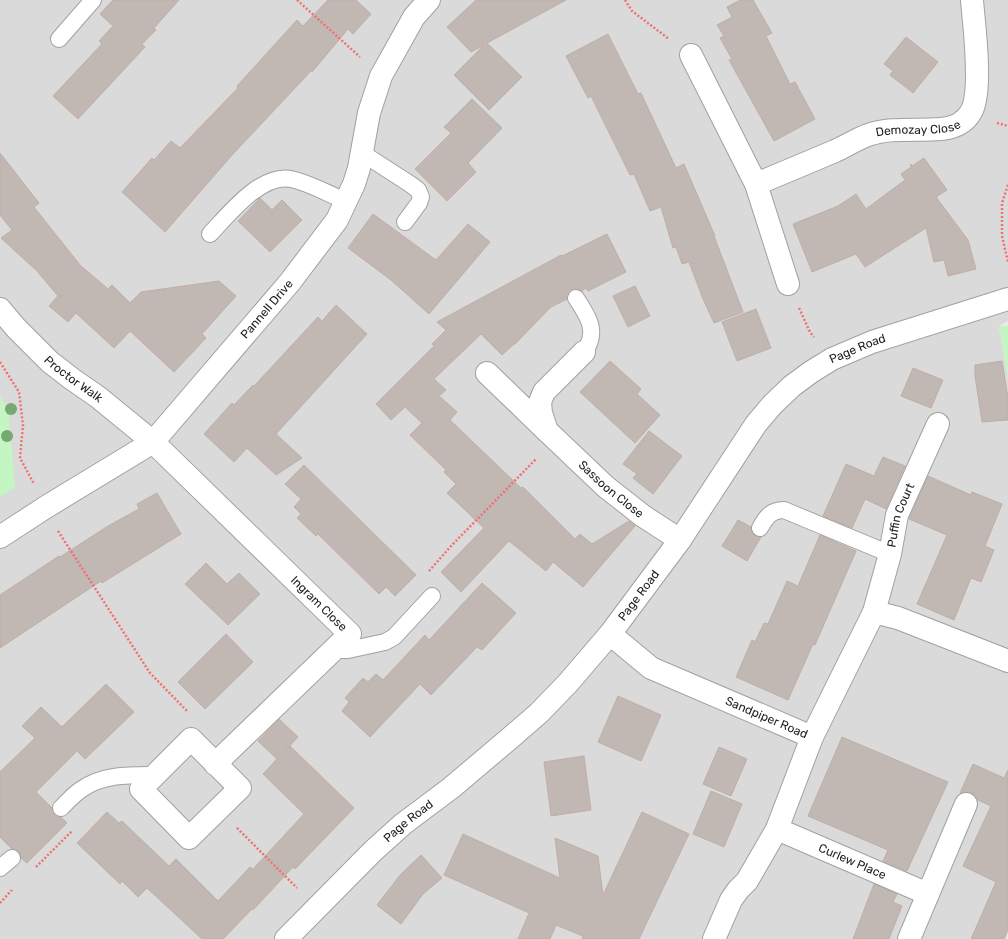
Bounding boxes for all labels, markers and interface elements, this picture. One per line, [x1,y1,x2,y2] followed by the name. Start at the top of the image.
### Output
[875,117,963,140] street label: Demozay Close
[238,277,296,342] street label: Pannell Drive
[827,331,887,366] street label: Page Road
[41,353,106,406] street label: Proctor Walk
[576,458,647,521] street label: Sassoon Close
[884,481,918,548] street label: Puffin Court
[615,567,662,624] street label: Page Road
[288,573,350,634] street label: Ingram Close
[723,694,810,741] street label: Sandpiper Road
[381,797,436,845] street label: Page Road
[816,841,888,882] street label: Curlew Place

